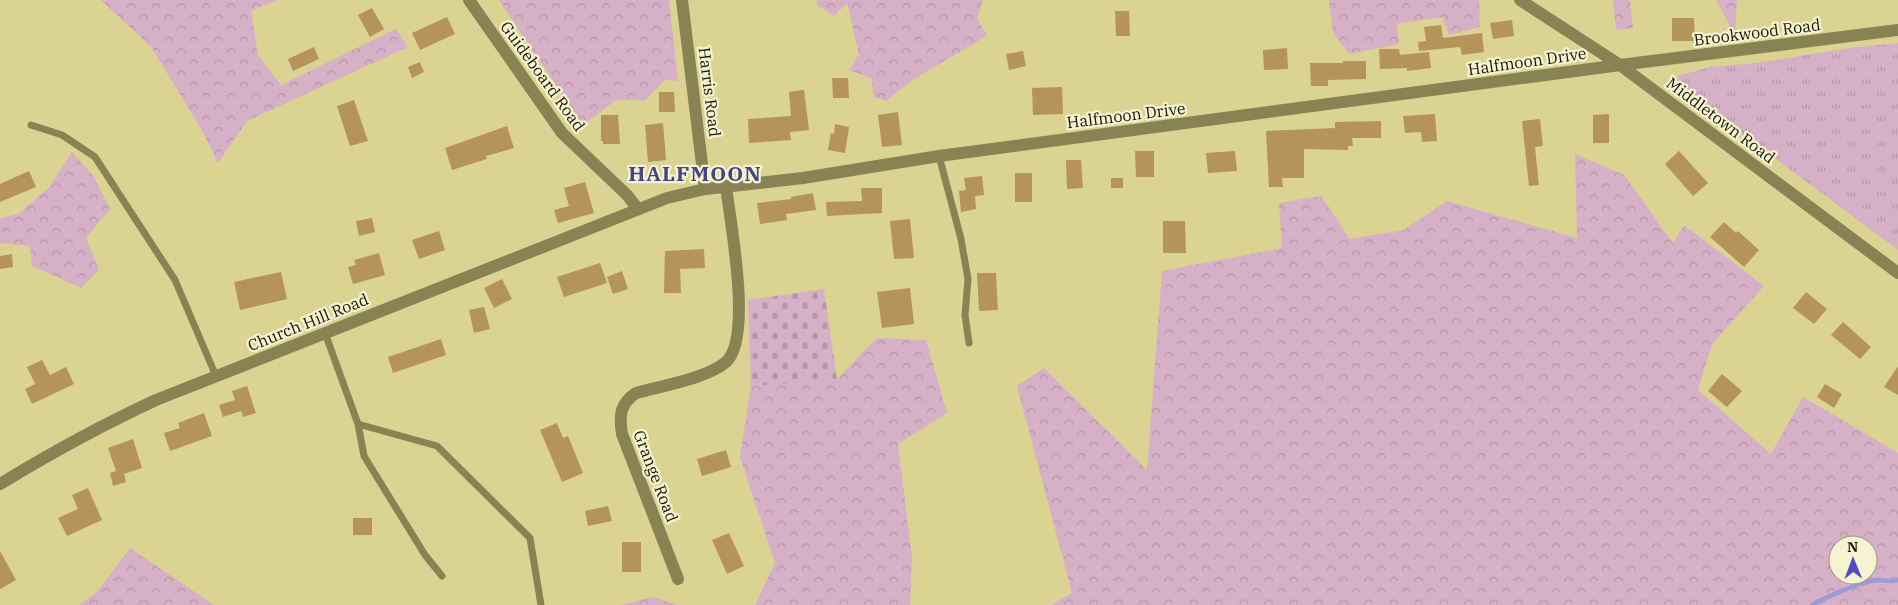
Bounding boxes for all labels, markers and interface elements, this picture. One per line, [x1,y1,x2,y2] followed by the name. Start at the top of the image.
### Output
[1692,14,1822,50] street label: Brookwood Road
[496,17,590,135] street label: Guideboard Road
[1466,43,1588,79] street label: Halfmoon Drive
[695,46,725,138] street label: Harris Road
[1663,73,1780,168] street label: Middletown Road
[1066,98,1186,132] street label: Halfmoon Drive
[628,159,762,187] district label: HALFMOON
[245,289,372,355] street label: Church Hill Road
[629,427,683,525] street label: Grange Road
[1828,535,1878,585] north arrow
[1847,538,1858,556] text: N

